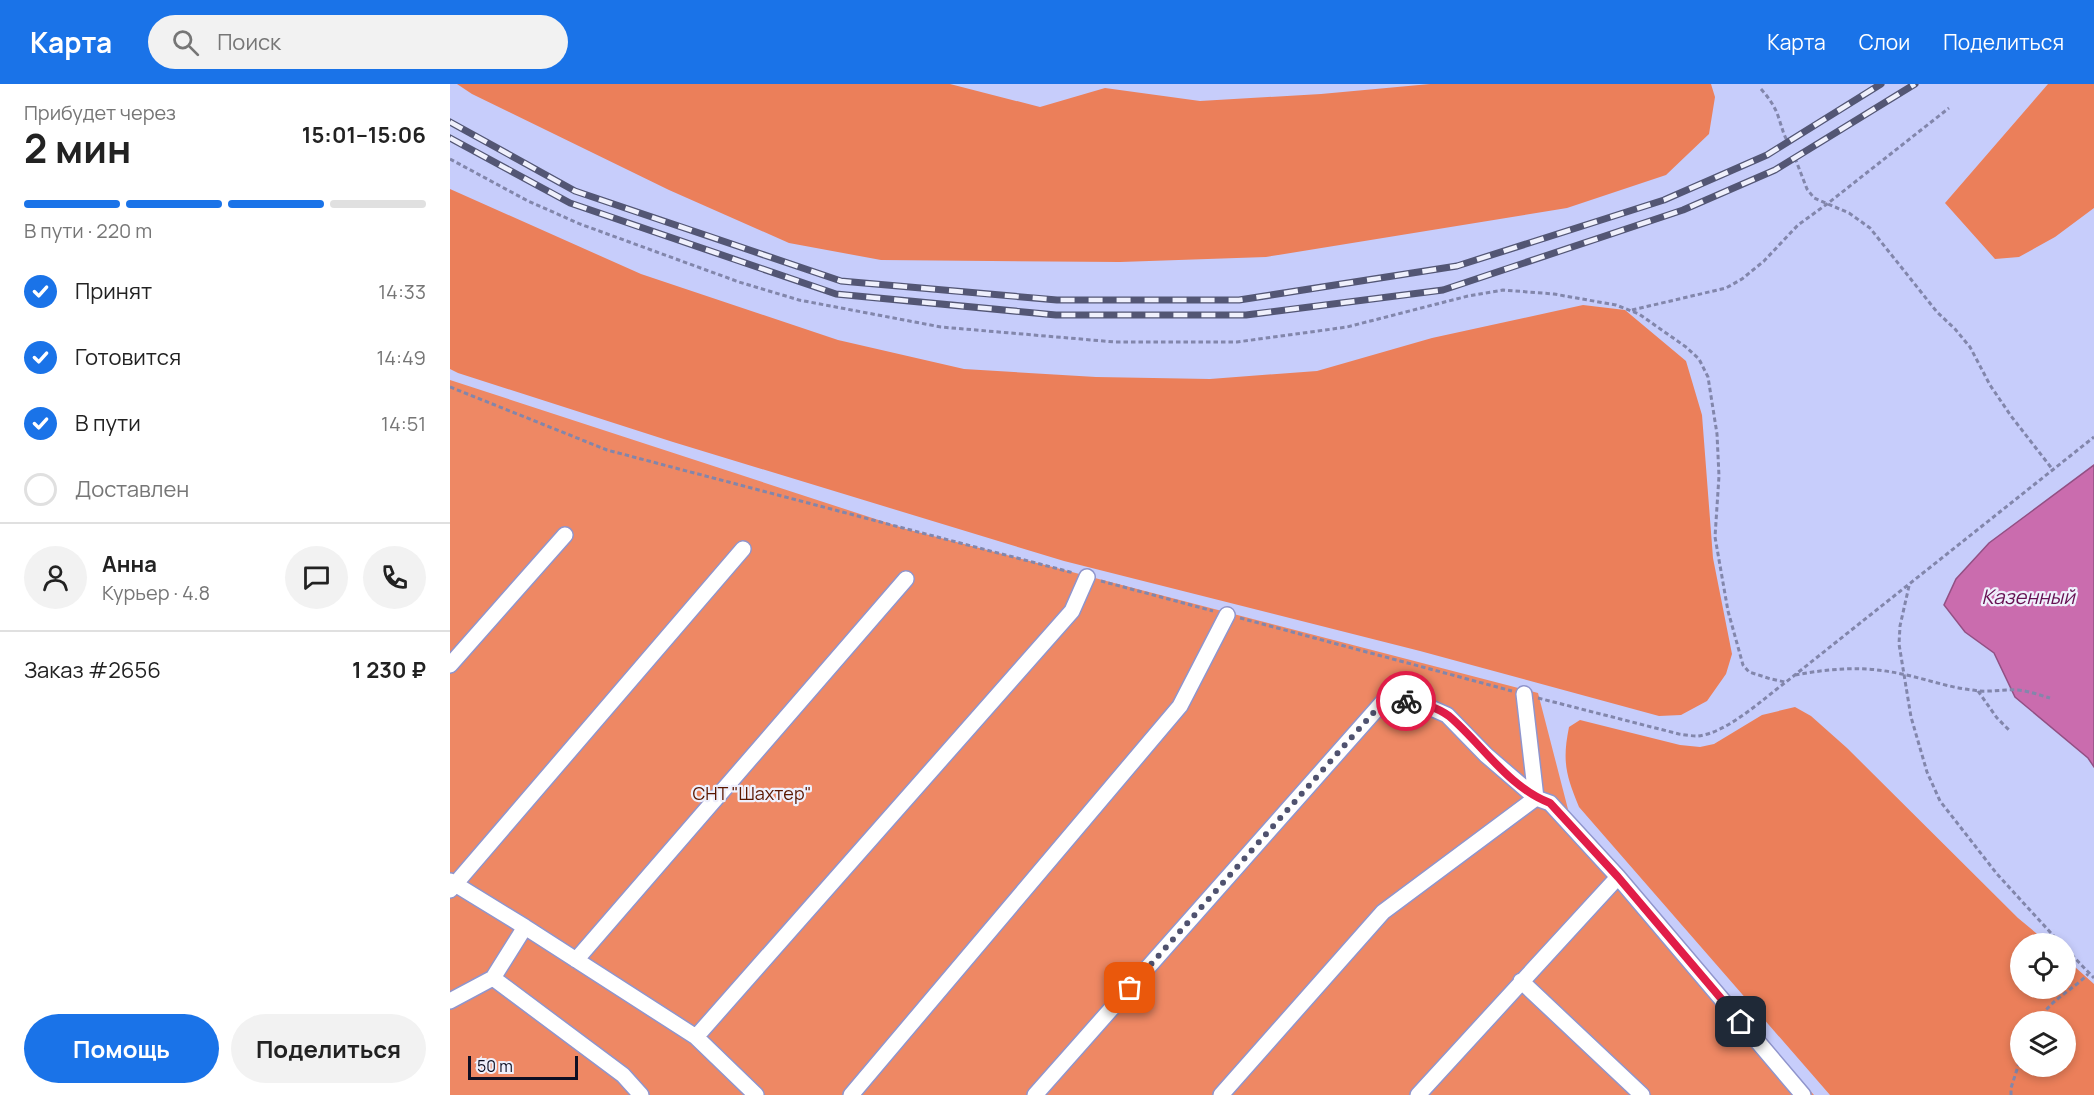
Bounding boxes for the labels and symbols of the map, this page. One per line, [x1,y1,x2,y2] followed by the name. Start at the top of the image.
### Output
[1981,583,2076,610] water label: Казенный
[1376,671,1436,731] courier
[692,781,812,805] park label: СНТ "Шахтер"
[1104,962,1155,1013] pin
[1715,996,1766,1047] pin
[468,1053,578,1080] scale bar

